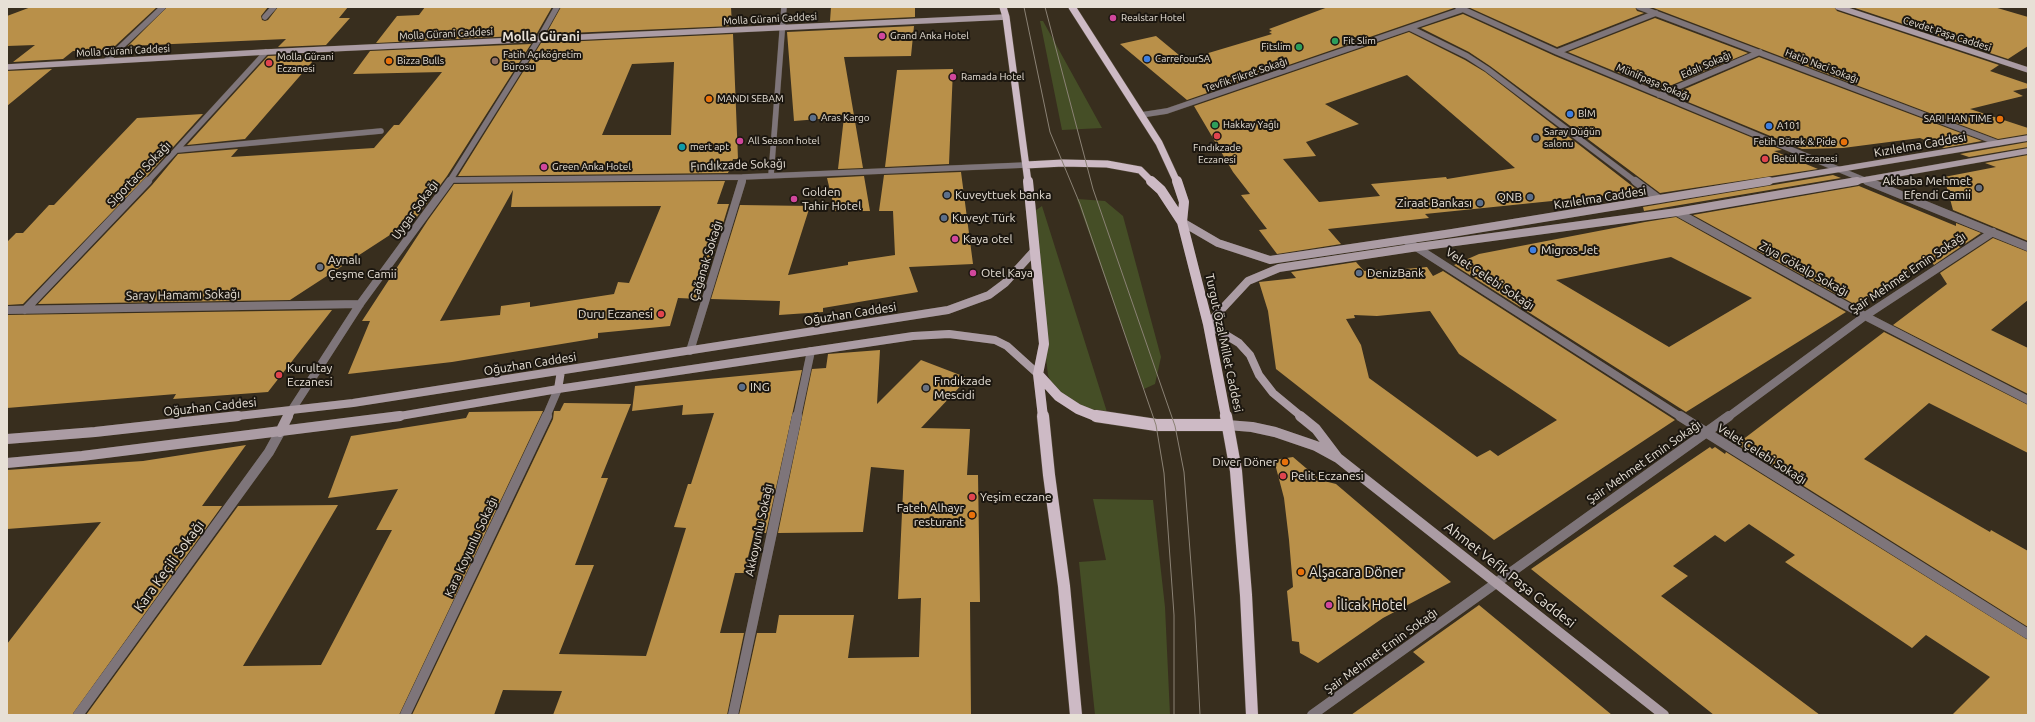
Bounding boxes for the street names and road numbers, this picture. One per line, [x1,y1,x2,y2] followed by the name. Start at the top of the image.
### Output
[723,11,817,27] street label: Molla Gürani Caddesi
[1901,14,1993,54] street label: Cevdet Paşa Caddesi
[399,26,493,42] street label: Molla Gürani Caddesi
[76,43,170,59] street label: Molla Gürani Caddesi
[1784,46,1860,86] street label: Hatip Naci Sokağı
[1679,49,1733,81] street label: Edalı Sokağı
[1203,55,1289,95] street label: Tevfik Fikret Sokağı
[1614,61,1692,103] street label: Münifpaşa Sokağı
[1873,130,1967,160] street label: Kızılelma Caddesi
[104,138,174,210] street label: Sigortacı Sokağı
[690,156,786,174] street label: Fındıkzade Sokağı
[389,178,441,242] street label: Uygar Sokağı
[1553,184,1647,212] street label: Kızılelma Caddesi
[687,219,725,303] street label: Çağanak Sokağı
[1848,229,1968,317] street label: Şair Mehmet Emin Sokağı
[1757,238,1851,300] street label: Ziya Gökalp Sokağı
[1443,245,1537,313] street label: Velet Çelebi Sokağı
[1202,272,1246,414] street label: Turgut Özal Millet Caddesi
[126,287,240,303] street label: Saray Hamamı Sokağı
[803,300,897,328] street label: Oğuzhan Caddesi
[483,350,577,378] street label: Oğuzhan Caddesi
[163,395,257,419] street label: Oğuzhan Caddesi
[1584,417,1704,507] street label: Şair Mehmet Emin Sokağı
[1715,421,1809,487] street label: Velet Çelebi Sokağı
[742,482,776,578] street label: Akkoyunlu Sokağı
[442,495,500,599] street label: Kara Koyunlu Sokağı
[130,517,208,615] street label: Kara Keçili Sokağı
[1441,519,1579,631] street label: Ahmet Vefik Paşa Caddesi
[1322,605,1440,697] street label: Şair Mehmet Emin Sokağı

